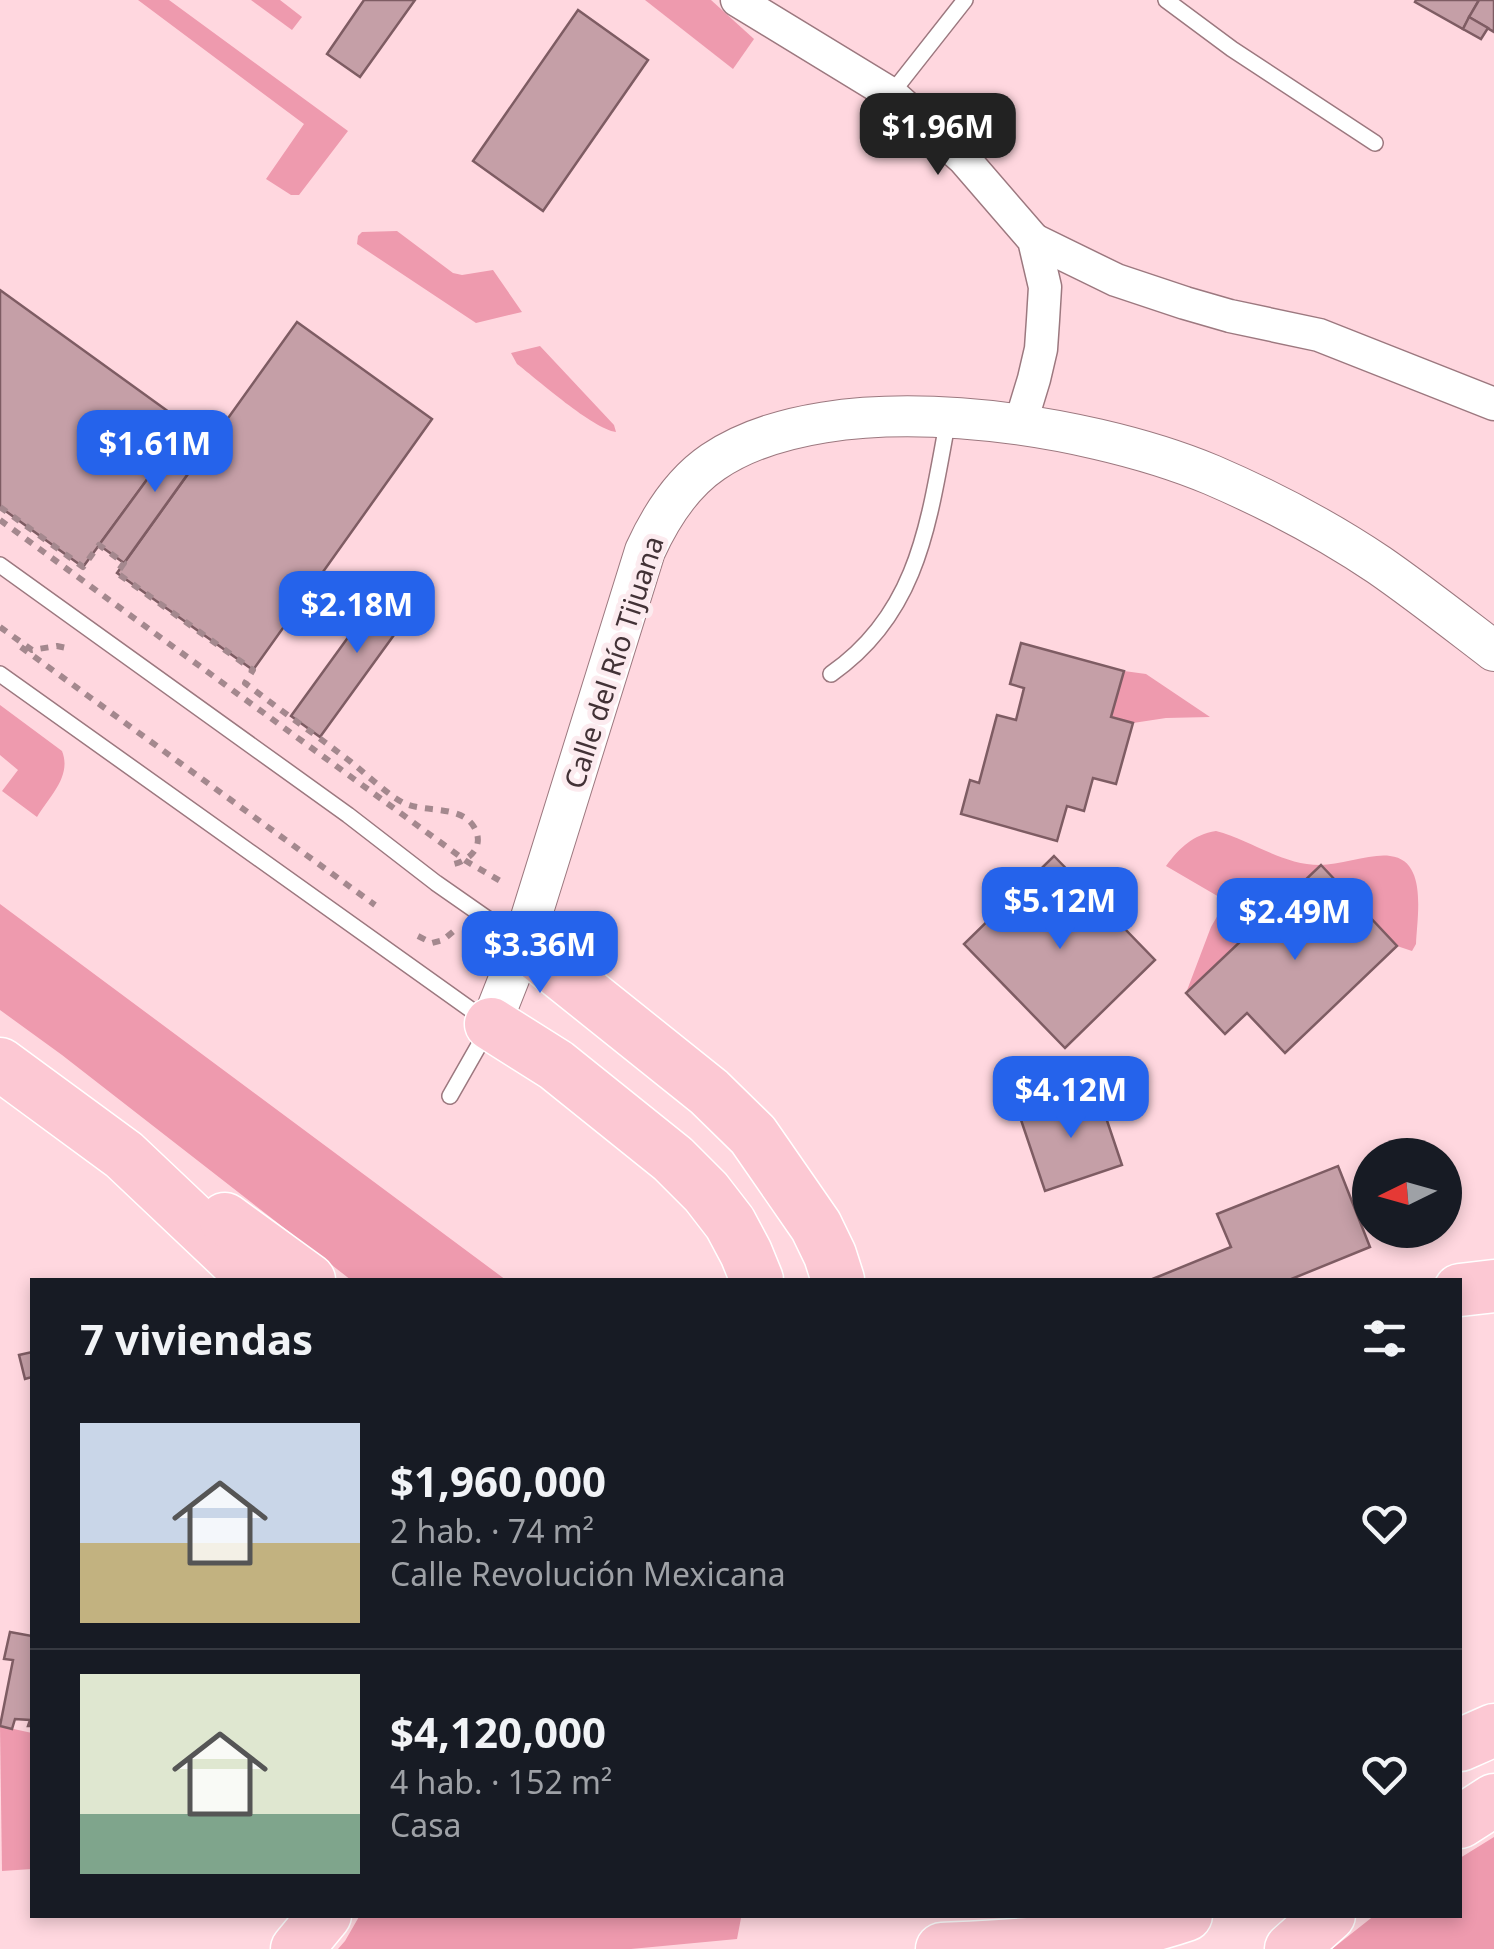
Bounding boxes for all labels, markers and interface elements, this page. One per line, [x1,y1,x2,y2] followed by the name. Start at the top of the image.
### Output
[857,93,1019,178] pin: $1.96M
[882,104,994,147] text: $1.96M
[74,410,236,495] pin: $1.61M
[99,421,211,464] text: $1.61M
[554,531,672,793] street label: Calle del Río Tijuana
[276,571,438,656] pin: $2.18M
[301,582,413,625] text: $2.18M
[979,867,1141,952] pin: $5.12M
[1004,878,1116,921] text: $5.12M
[1214,878,1376,963] pin: $2.49M
[1239,889,1351,932] text: $2.49M
[459,911,621,996] pin: $3.36M
[484,922,596,965] text: $3.36M
[990,1056,1152,1141] pin: $4.12M
[1015,1067,1127,1110] text: $4.12M
[1352,1138,1462,1248] north arrow
[1352,1138,1462,1248] map controls
[80,1310,313,1367] text: 7 viviendas
[1357,1311,1412,1366] icon: filters
[390,1452,606,1509] text: $1,960,000
[160,1463,280,1583] icon: home
[1357,1496,1412,1551] icon: heart
[390,1509,594,1552] text: 2 hab. · 74 m²
[390,1552,786,1595] text: Calle Revolución Mexicana
[390,1703,606,1760] text: $4,120,000
[160,1714,280,1834] icon: home
[1357,1747,1412,1802] icon: heart
[390,1760,612,1803] text: 4 hab. · 152 m²
[390,1803,461,1846] text: Casa

